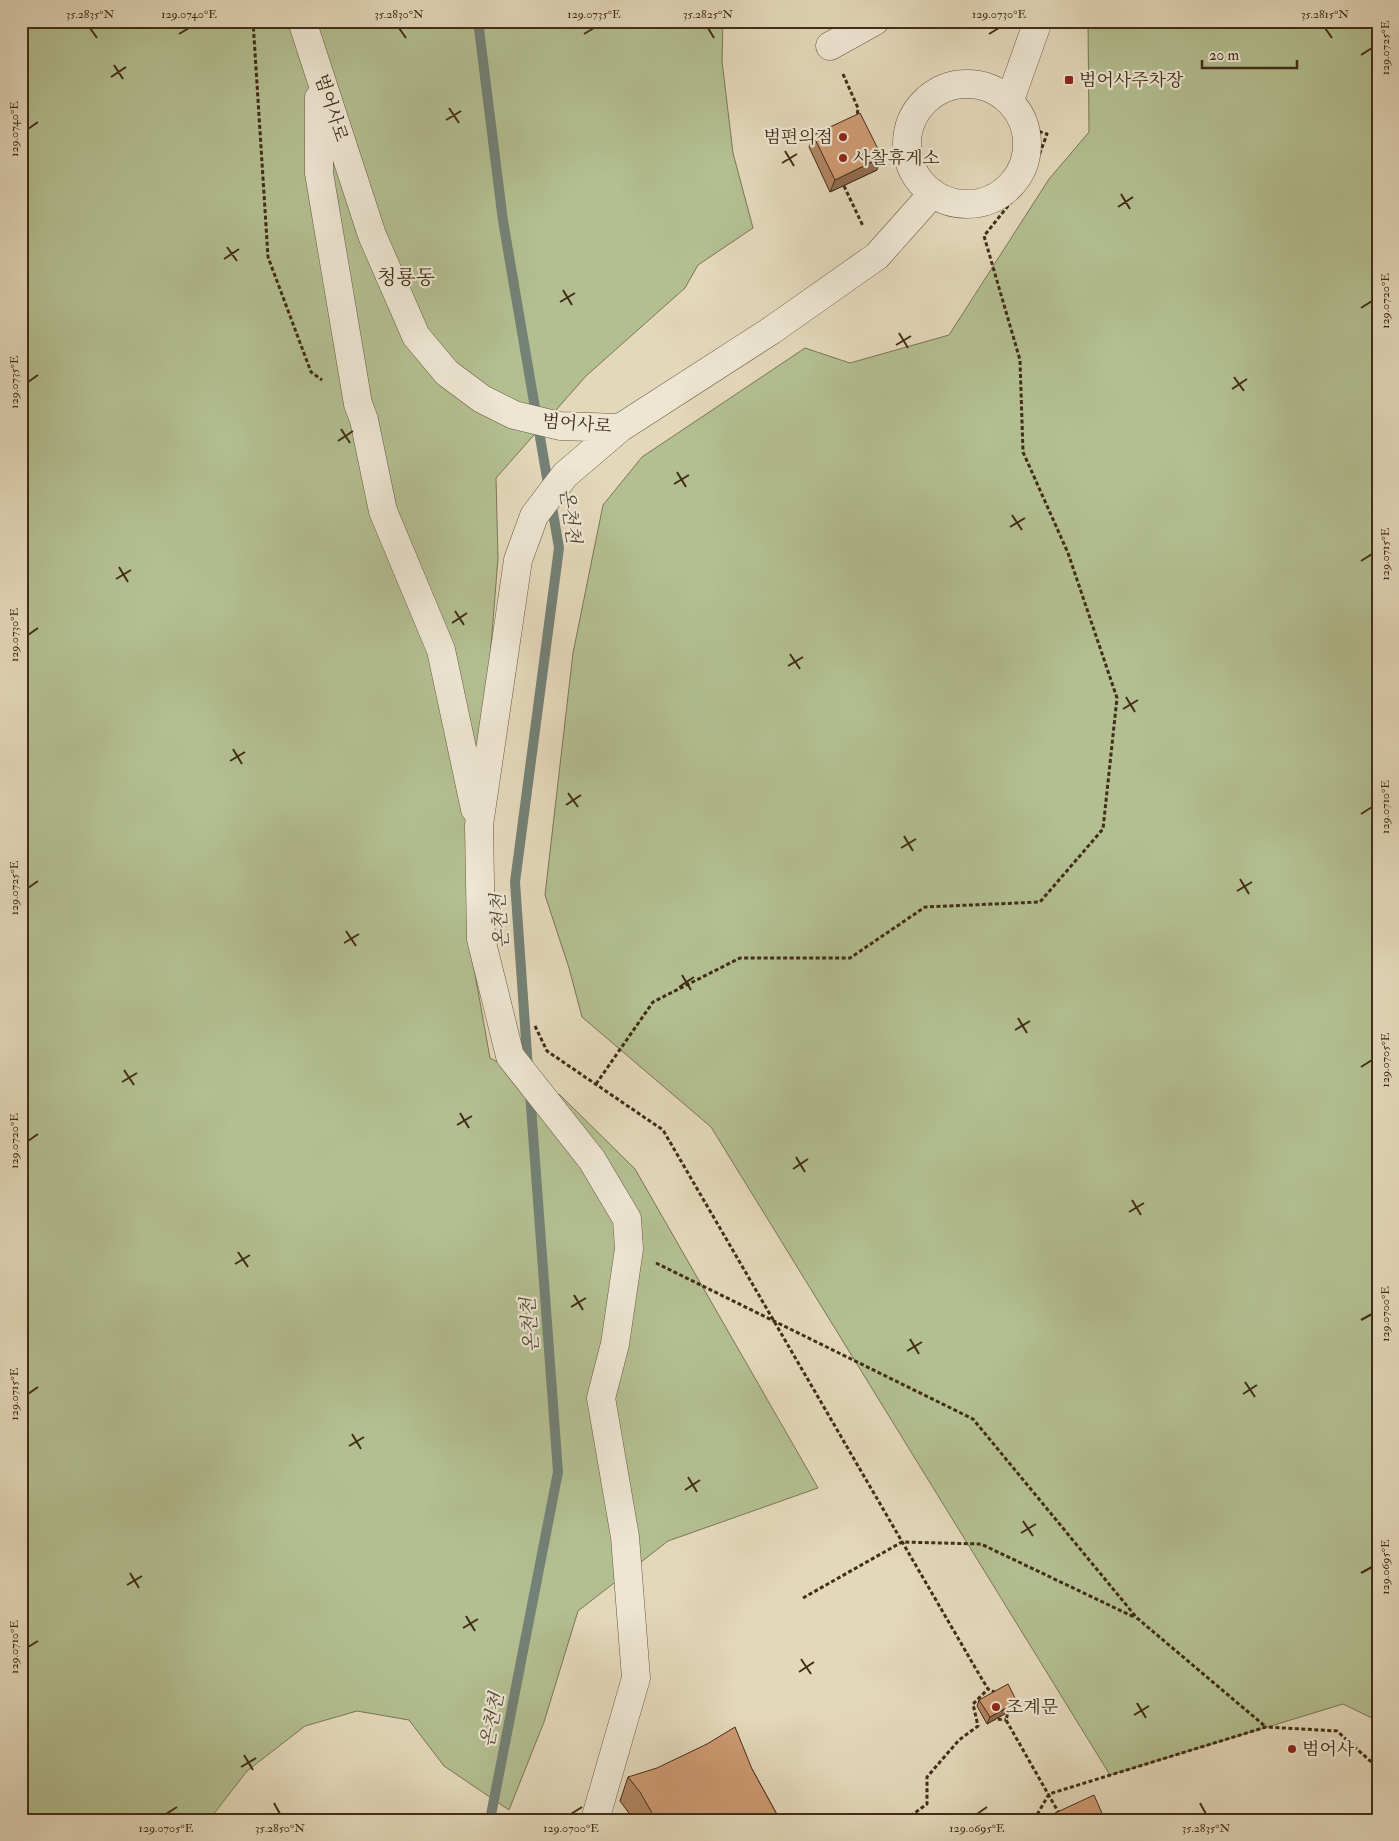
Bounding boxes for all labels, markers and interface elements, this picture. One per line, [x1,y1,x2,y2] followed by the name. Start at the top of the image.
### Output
[66,7,115,22] text: 35.2835°N
[161,7,217,22] text: 129.0740°E
[374,7,424,22] text: 35.2830°N
[567,7,621,22] text: 129.0735°E
[683,7,733,22] text: 35.2825°N
[972,7,1026,22] text: 129.0730°E
[1301,7,1349,22] text: 35.2815°N
[1378,20,1393,75] text: 129.0725°E
[1202,38,1296,70] scale bar
[1209,46,1239,65] text: 20 m
[1079,69,1184,92] place label: 범어사주차장
[309,71,353,145] street label: 범어사로
[1063,74,1075,86] marker: 범어사주차장
[7,101,22,157] text: 129.0740°E
[763,126,833,149] place label: 범편의점
[837,131,849,143] marker: 범편의점
[853,147,940,170] place label: 사찰휴게소
[837,152,849,164] marker: 사찰휴게소
[377,265,435,290] district label: 청룡동
[1378,273,1393,329] text: 129.0720°E
[7,355,22,409] text: 129.0735°E
[541,410,613,438] street label: 범어사로
[554,487,586,547] water label: 온천천
[1378,527,1393,580] text: 129.0715°E
[7,608,22,662] text: 129.0730°E
[1378,780,1393,834] text: 129.0710°E
[7,860,22,915] text: 129.0725°E
[486,891,514,949] water label: 온천천
[1378,1032,1393,1087] text: 129.0705°E
[7,1113,22,1169] text: 129.0720°E
[1378,1286,1393,1342] text: 129.0700°E
[516,1295,544,1353] water label: 온천천
[7,1367,22,1420] text: 129.0715°E
[1378,1539,1393,1595] text: 129.0695°E
[7,1620,22,1674] text: 129.0710°E
[475,1689,509,1749] water label: 온천천
[1006,1696,1059,1719] place label: 조계문
[990,1701,1002,1713] marker: 조계문
[1302,1738,1355,1761] place label: 범어사
[1286,1743,1298,1755] marker: 범어사
[139,1821,194,1836] text: 129.0705°E
[255,1821,305,1836] text: 35.2850°N
[543,1821,599,1836] text: 129.0700°E
[949,1821,1005,1836] text: 129.0695°E
[1182,1821,1231,1836] text: 35.2835°N

